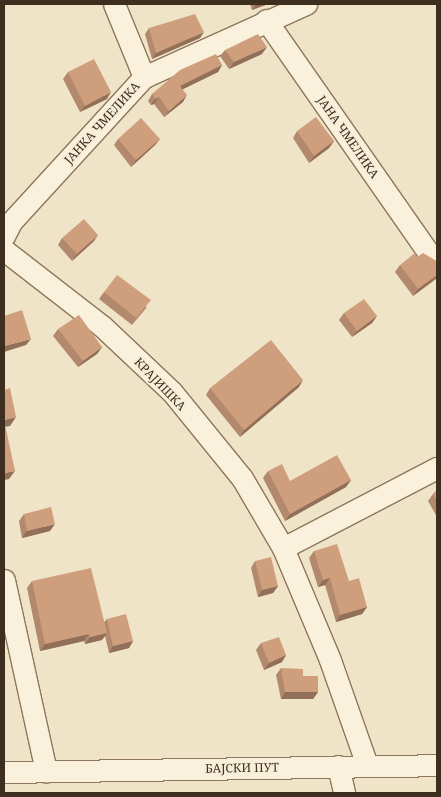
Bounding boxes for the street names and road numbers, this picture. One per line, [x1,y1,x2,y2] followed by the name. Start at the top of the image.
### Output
[61,79,143,167] street label: ЈАНКА ЧМЕЛИКА
[314,93,382,181] street label: ЈАНА ЧМЕЛИКА
[131,355,189,413] street label: КРАЈИШКА
[205,760,279,776] street label: БАЈСКИ ПУТ

